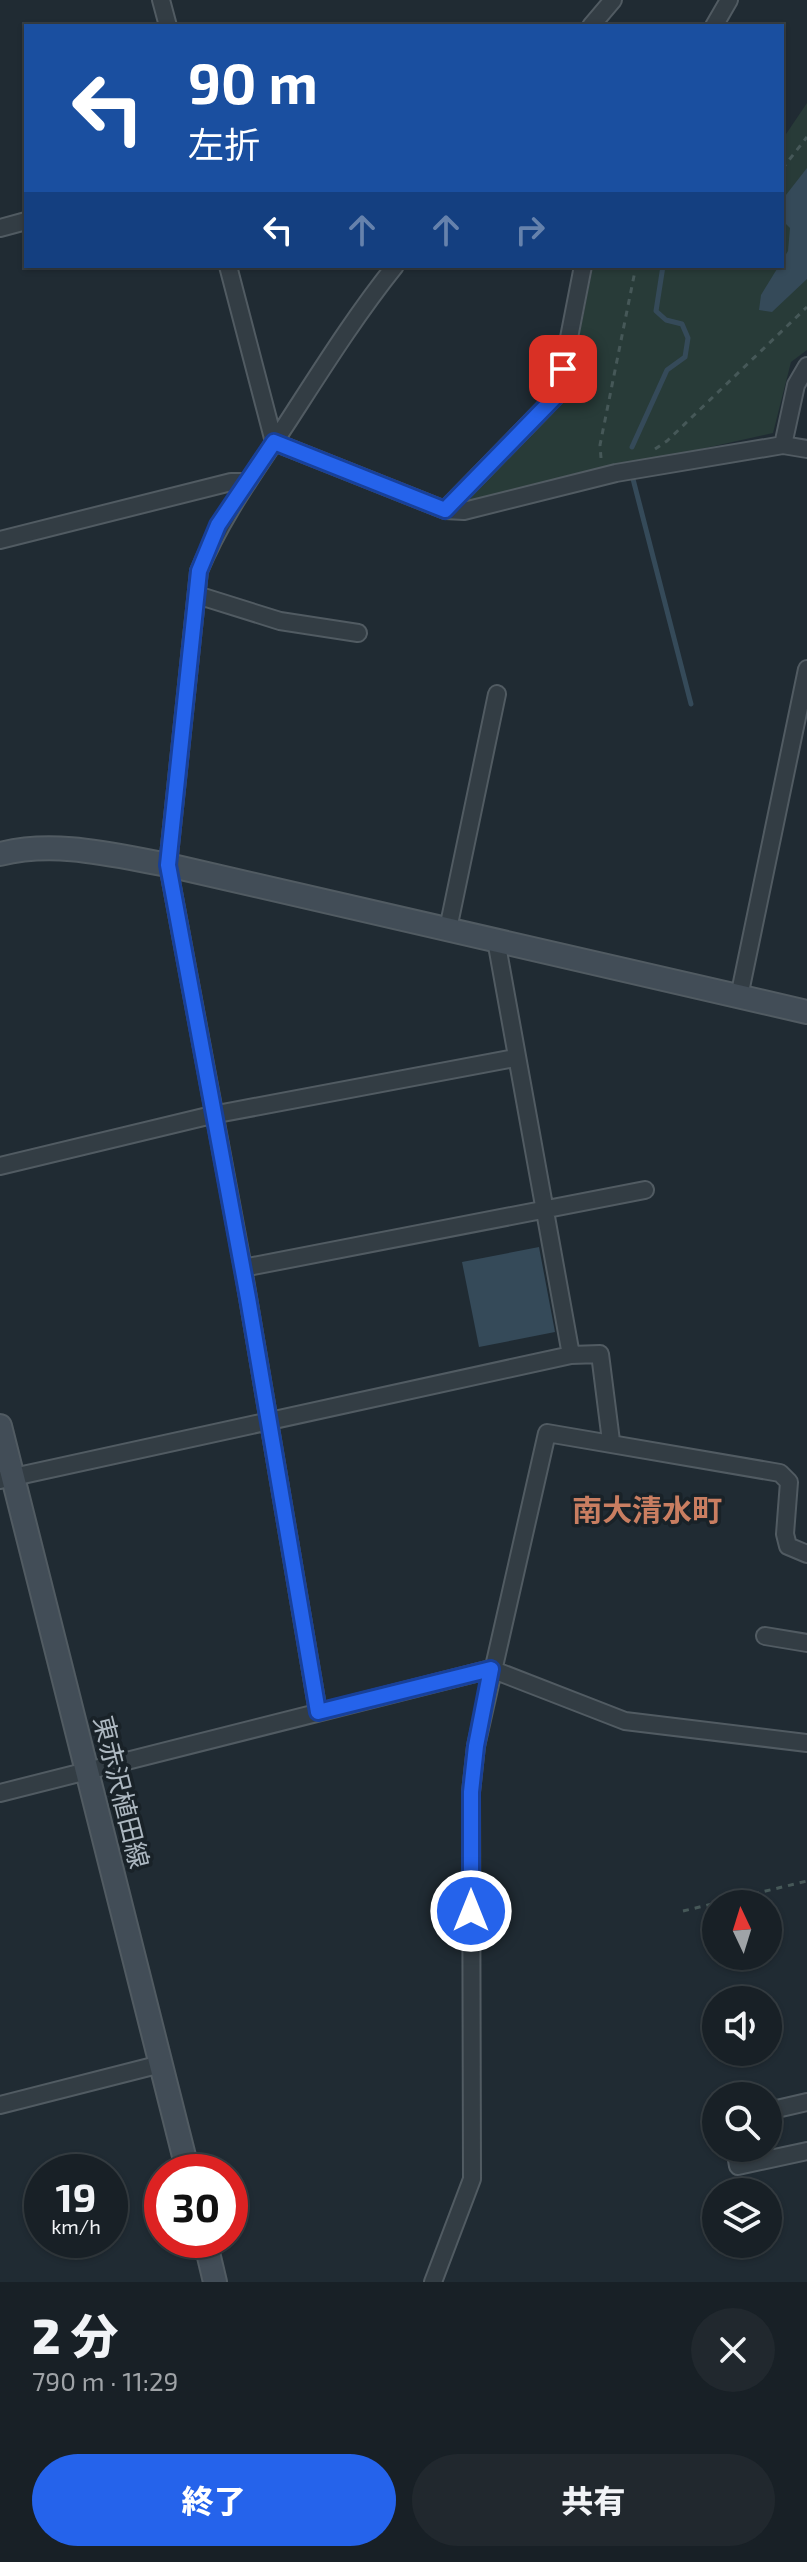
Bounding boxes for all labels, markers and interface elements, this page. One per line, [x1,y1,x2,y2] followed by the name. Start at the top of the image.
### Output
[188,48,318,115] text: 90 m
[56,56,160,160] icon: left
[188,122,260,165] text: 左折
[256,208,300,252] icon: left
[340,208,384,252] icon: ahead
[424,208,468,252] icon: ahead
[508,208,552,252] icon: right
[529,335,597,403] pin
[541,347,585,391] icon: arrive
[572,1491,722,1527] district label: 南大清水町
[89,1712,156,1871] street label: 東赤沢植田線
[429,1869,513,1953] position arrow
[702,1890,782,1970] north arrow
[702,1890,782,2258] map controls
[702,1986,782,2066] button: sound
[702,2082,782,2162] button: search
[144,2154,248,2258] speed limit sign: 30
[56,2172,96,2220] text: 19
[702,2178,782,2258] button: layers
[51,2214,101,2238] text: km/h
[32,2306,119,2364] text: 2 分
[691,2308,775,2392] button: close
[32,2365,178,2396] text: 790 m · 11:29
[32,2454,396,2546] button: 終了
[412,2454,775,2546] button: 共有

